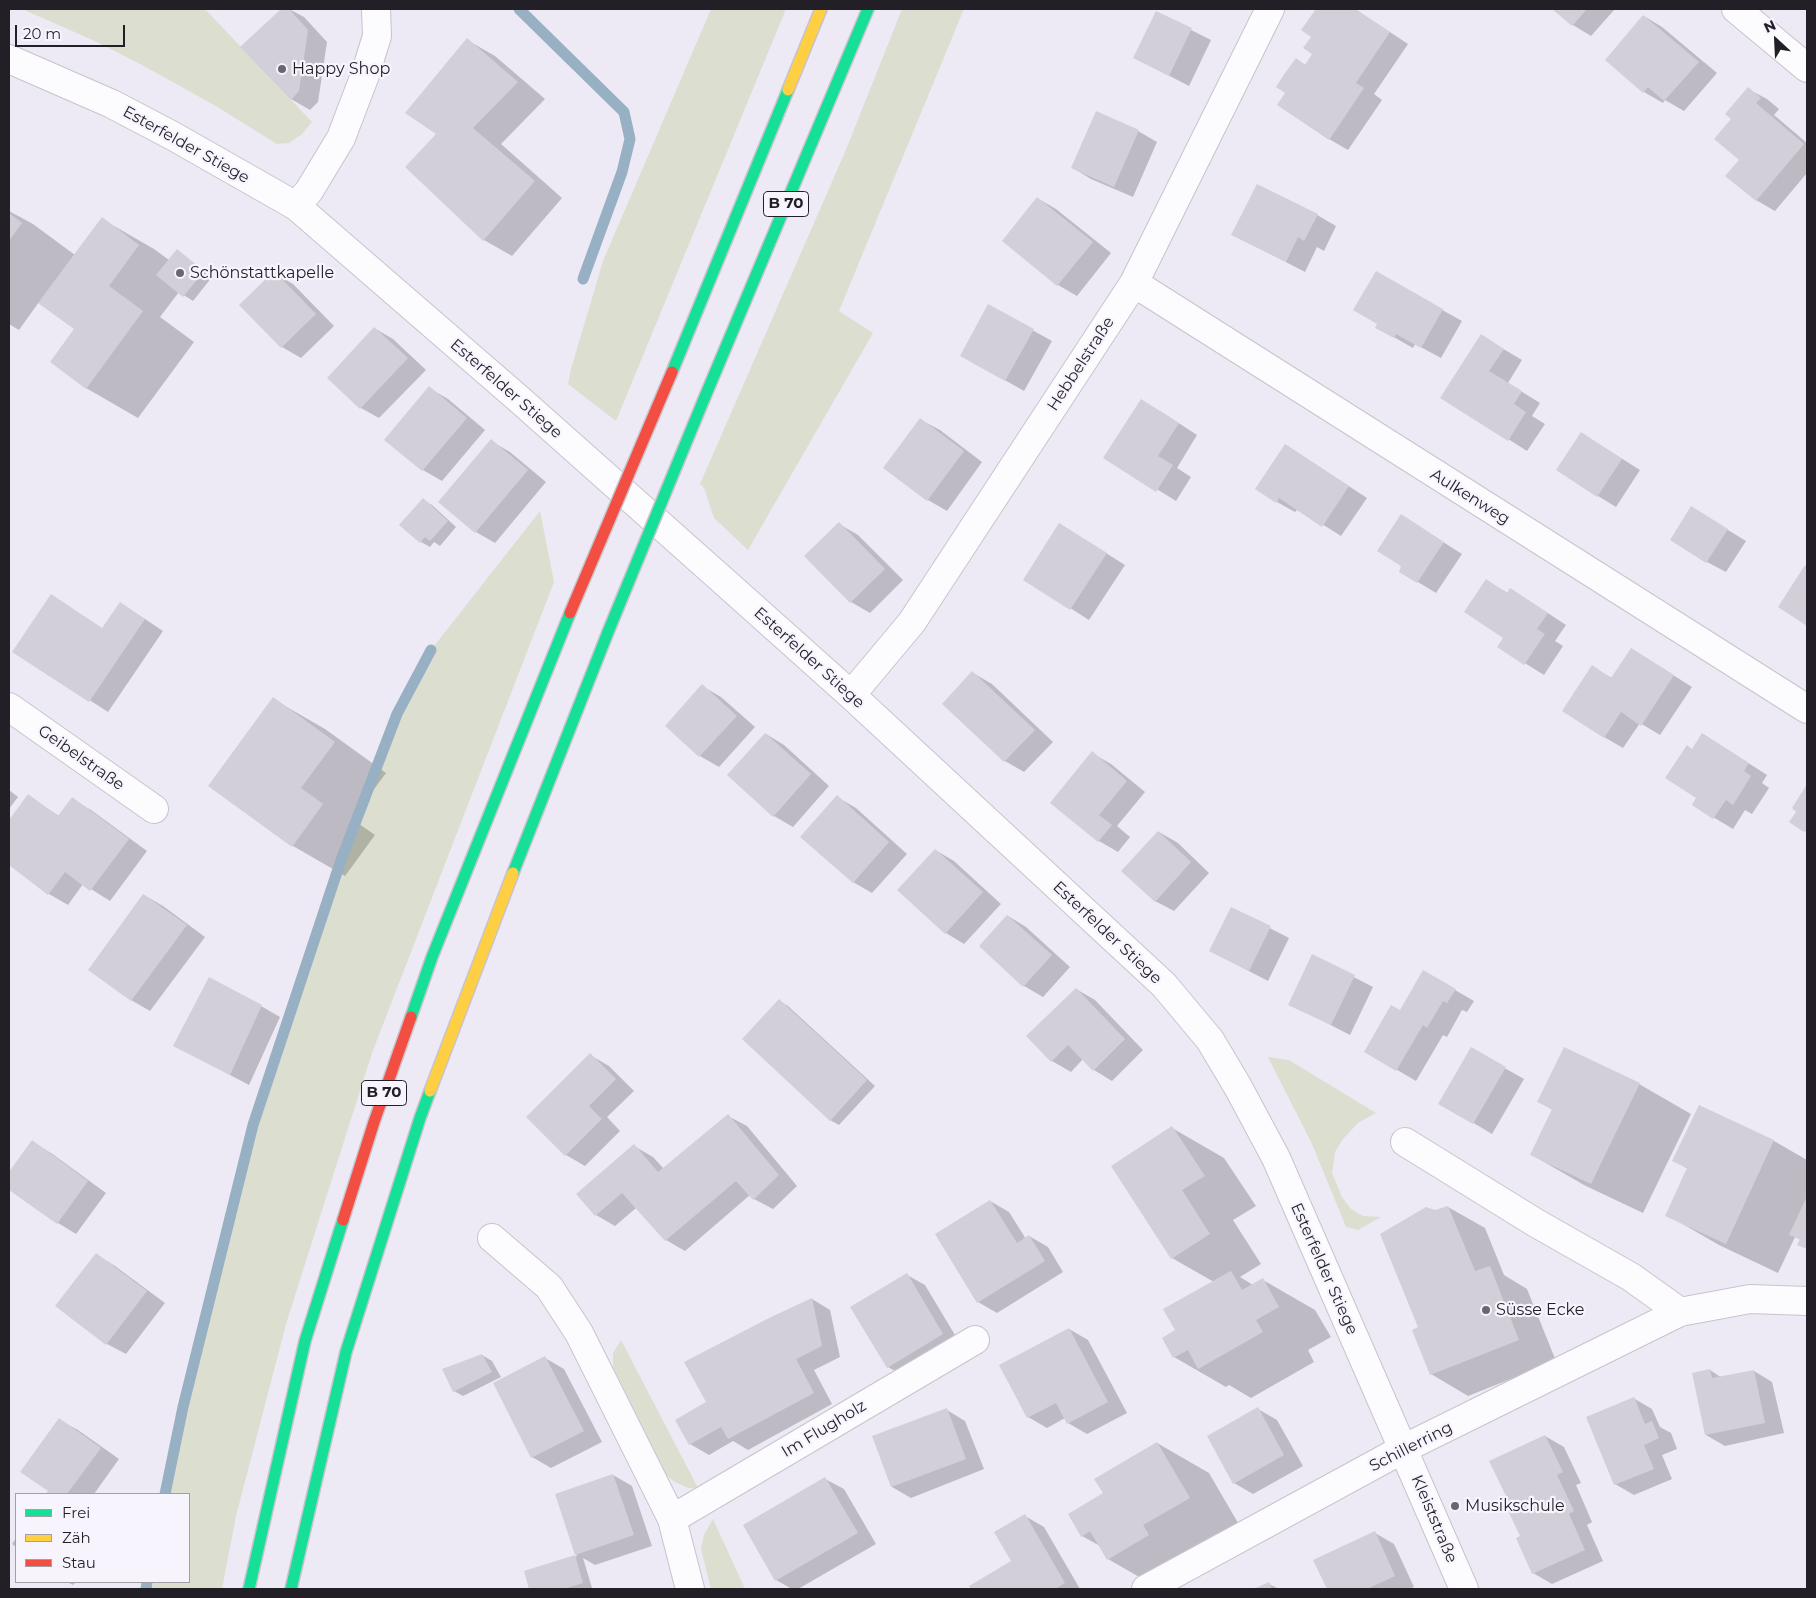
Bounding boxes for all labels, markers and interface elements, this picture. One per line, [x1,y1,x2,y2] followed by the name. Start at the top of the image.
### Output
[18,15,128,47] scale bar
[1751,15,1801,65] north arrow
[1761,16,1779,37] text: N
[23,24,61,43] text: 20 m
[292,59,390,79] place label: Happy Shop
[276,63,288,75] marker: Happy Shop
[119,102,253,188] street label: Esterfelder Stiege
[764,192,808,216] road number: B 70
[190,263,334,283] place label: Schönstattkapelle
[174,267,186,279] marker: Schönstattkapelle
[1043,313,1119,415] street label: Hebbelstraße
[446,335,566,443] street label: Esterfelder Stiege
[1427,465,1513,529] street label: Aulkenweg
[750,603,868,713] street label: Esterfelder Stiege
[34,721,128,795] street label: Geibelstraße
[1049,878,1165,988] street label: Esterfelder Stiege
[362,1080,406,1106] road number: B 70
[1286,1200,1362,1338] street label: Esterfelder Stiege
[1496,1300,1584,1320] place label: Süsse Ecke
[1480,1304,1492,1316] marker: Süsse Ecke
[778,1396,870,1462] street label: Im Flugholz
[1366,1418,1456,1476] street label: Schillerring
[1407,1472,1461,1566] street label: Kleiststraße
[15,1493,190,1583] legend
[1465,1496,1565,1516] place label: Musikschule
[1449,1500,1461,1512] marker: Musikschule
[62,1503,90,1522] text: Frei
[62,1528,91,1547] text: Zäh
[62,1553,96,1572] text: Stau

